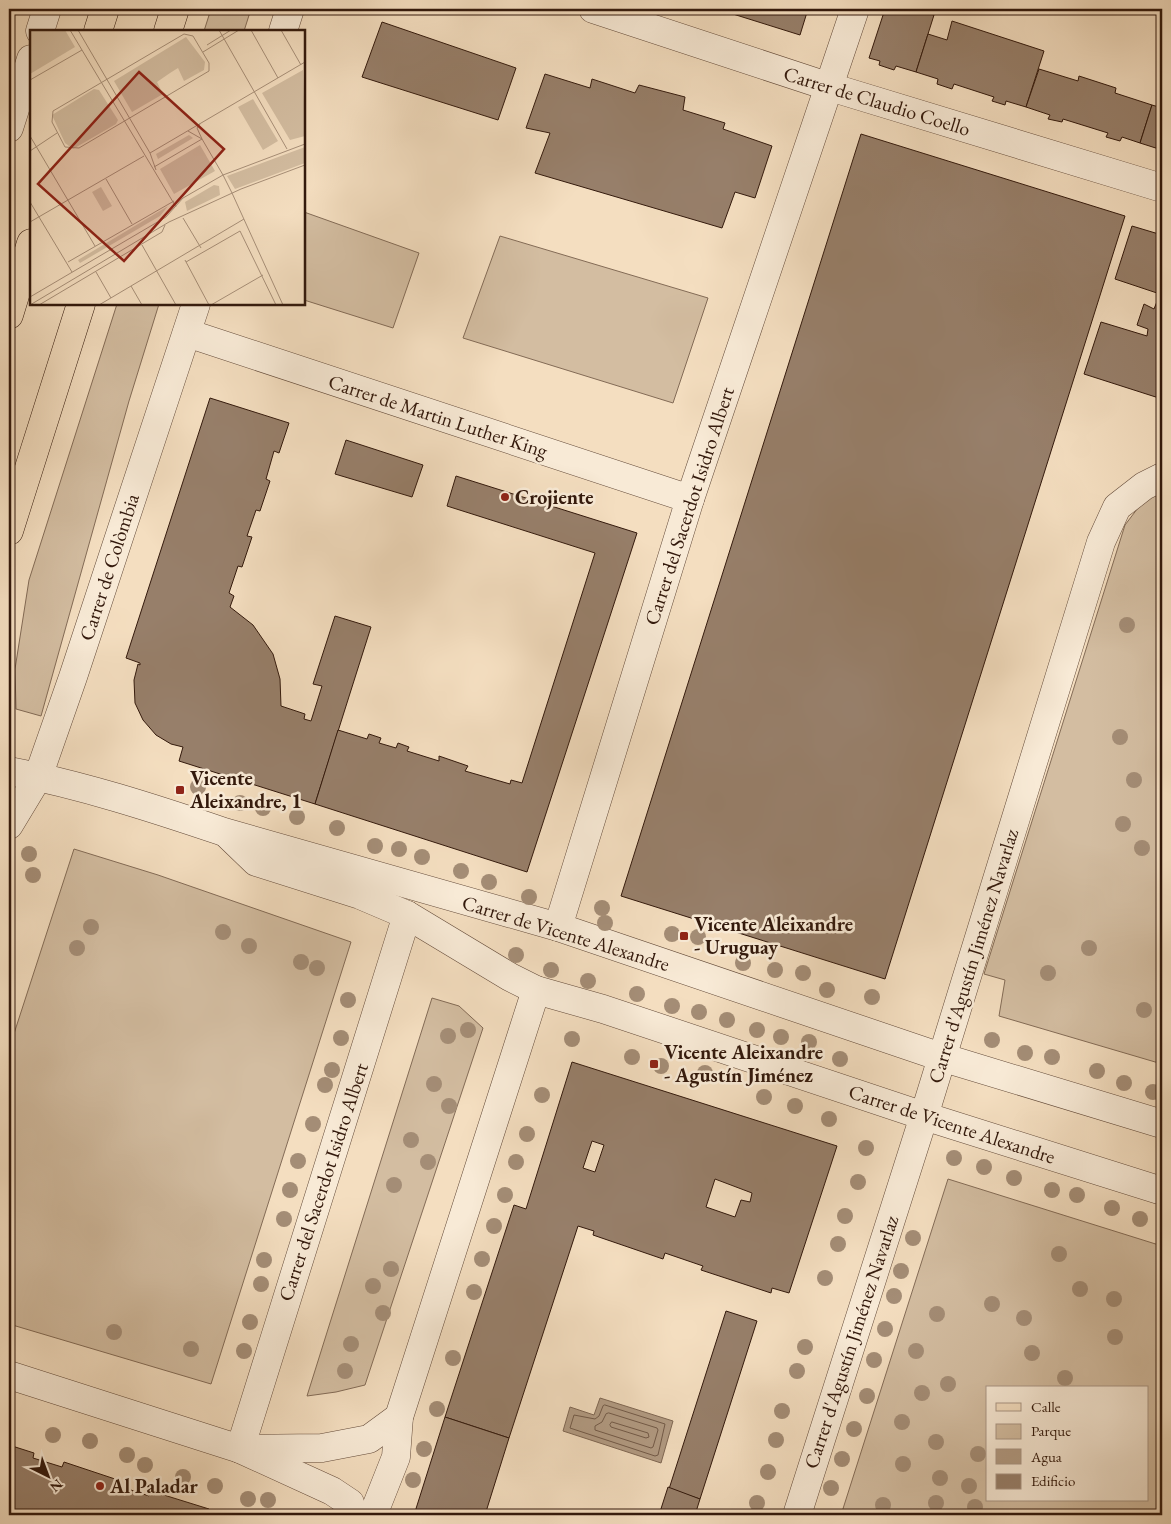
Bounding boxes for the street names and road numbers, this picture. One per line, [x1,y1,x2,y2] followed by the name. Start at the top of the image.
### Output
[781,60,974,142] street label: Carrer de Claudio Coello
[325,368,551,464] street label: Carrer de Martin Luther King
[638,383,740,628] street label: Carrer del Sacerdot Isidro Albert
[73,490,145,644] street label: Carrer de Colòmbia
[922,825,1024,1086] street label: Carrer d'Agustín Jiménez Navarlaz
[459,889,673,977] street label: Carrer de Vicente Alexandre
[272,1059,374,1304] street label: Carrer del Sacerdot Isidro Albert
[845,1078,1059,1170] street label: Carrer de Vicente Alexandre
[798,1212,904,1472] street label: Carrer d'Agustín Jiménez Navarlaz

